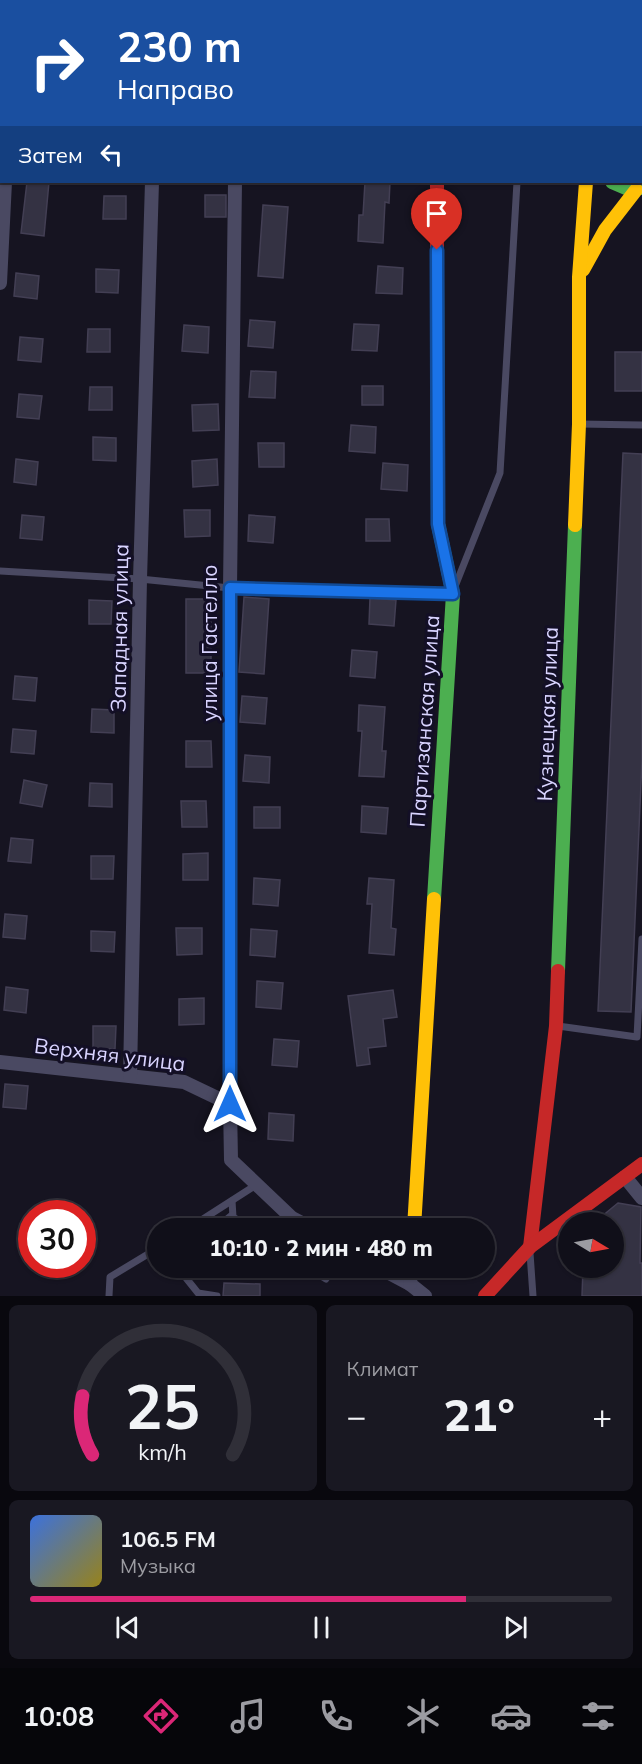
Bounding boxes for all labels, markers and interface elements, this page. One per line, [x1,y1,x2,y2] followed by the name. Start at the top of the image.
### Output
[117,20,242,73] text: 230 m
[18,24,96,102] icon: right
[117,72,234,106] text: Направо
[95,138,128,171] icon: left
[18,141,83,169] text: Затем
[411,188,462,250] pin
[420,197,453,230] icon: arrive
[105,544,133,712] street label: Западная улица
[196,565,222,721] street label: улица Гастелло
[404,614,444,828] street label: Партизанская улица
[531,626,563,802] street label: Кузнецкая улица
[33,1032,187,1076] street label: Верхняя улица
[198,1072,262,1136] position arrow
[18,1200,96,1278] speed limit sign: 30
[558,1212,624,1278] north arrow
[558,1212,624,1278] map controls
[209,1234,433,1262] text: 10:10 · 2 мин · 480 m
[347,1356,418,1381] text: Климат
[125,1366,200,1445] text: 25
[444,1386,515,1442] text: 21°
[347,1395,366,1436] text: −
[592,1395,612,1436] text: +
[138,1438,187,1465] text: km/h
[120,1525,216,1553] text: 106.5 FM
[120,1553,196,1578] text: Музыка
[111,1611,144,1644] icon: previous
[305,1611,338,1644] icon: pause
[499,1611,532,1644] icon: next
[140,1695,182,1737] icon: directions
[227,1695,269,1737] icon: music
[315,1695,357,1737] icon: phone
[402,1695,444,1737] icon: climate
[490,1695,532,1737] icon: car
[577,1695,619,1737] icon: filters
[23,1699,94,1733] text: 10:08

